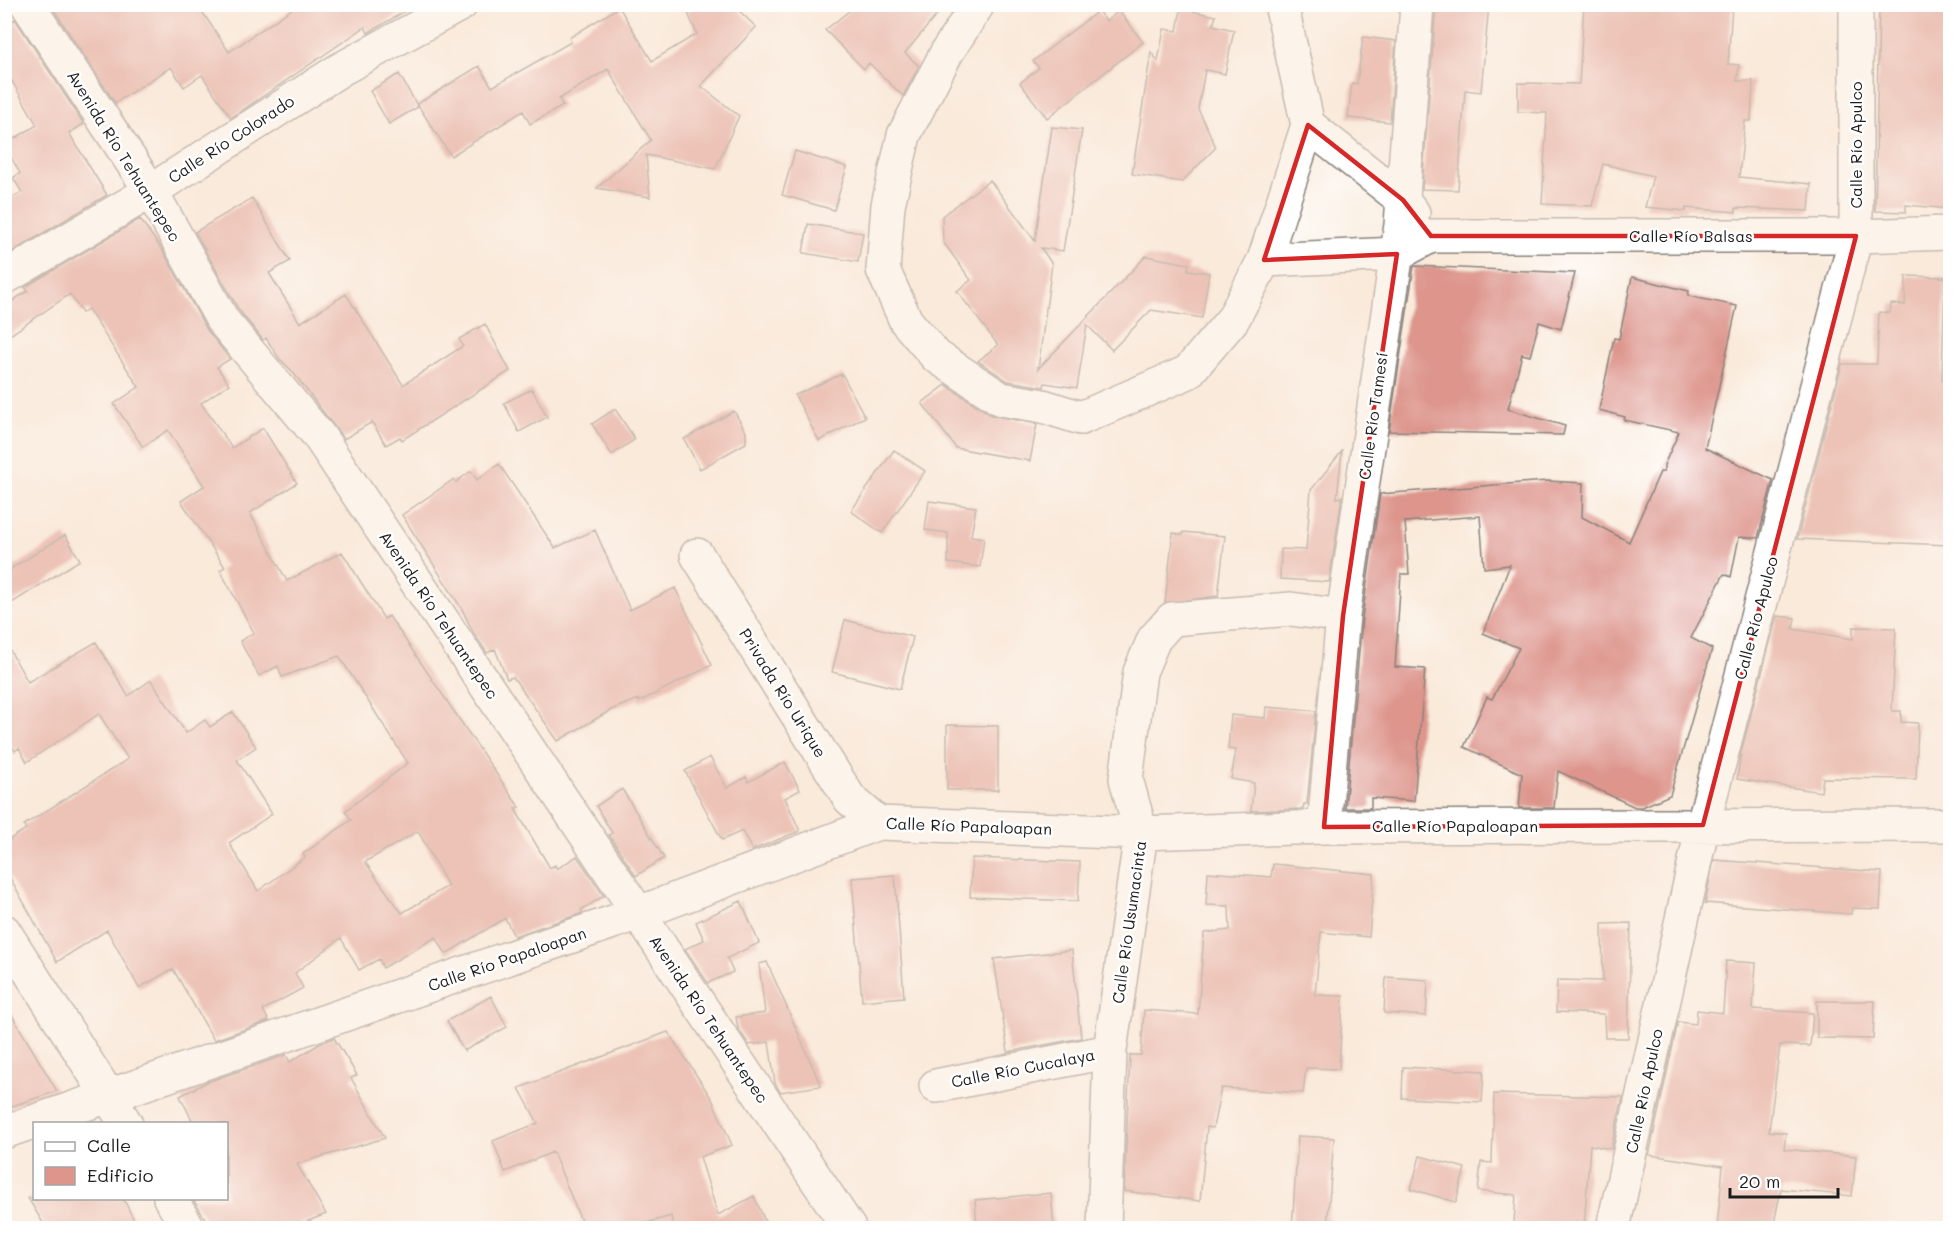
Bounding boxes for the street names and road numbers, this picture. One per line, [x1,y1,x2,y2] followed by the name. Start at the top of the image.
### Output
[63,66,186,245] street label: Avenida Río Tehuantepec
[1845,82,1866,208] street label: Calle Río Apulco
[164,90,298,187] street label: Calle Río Colorado
[1629,225,1753,246] street label: Calle Río Balsas
[1353,351,1392,481] street label: Calle Río Tamesí
[375,527,504,703] street label: Avenida Río Tehuantepec
[1729,554,1782,682] street label: Calle Río Apulco
[735,624,832,761] street label: Privada Río Urique
[886,812,1052,839] street label: Calle Río Papaloapan
[1372,815,1538,836] street label: Calle Río Papaloapan
[1107,839,1150,1005] street label: Calle Río Usumacinta
[425,922,589,995] street label: Calle Río Papaloapan
[645,931,774,1107] street label: Avenida Río Tehuantepec
[1620,1027,1667,1155] street label: Calle Río Apulco
[949,1043,1097,1092] street label: Calle Río Cucalaya

